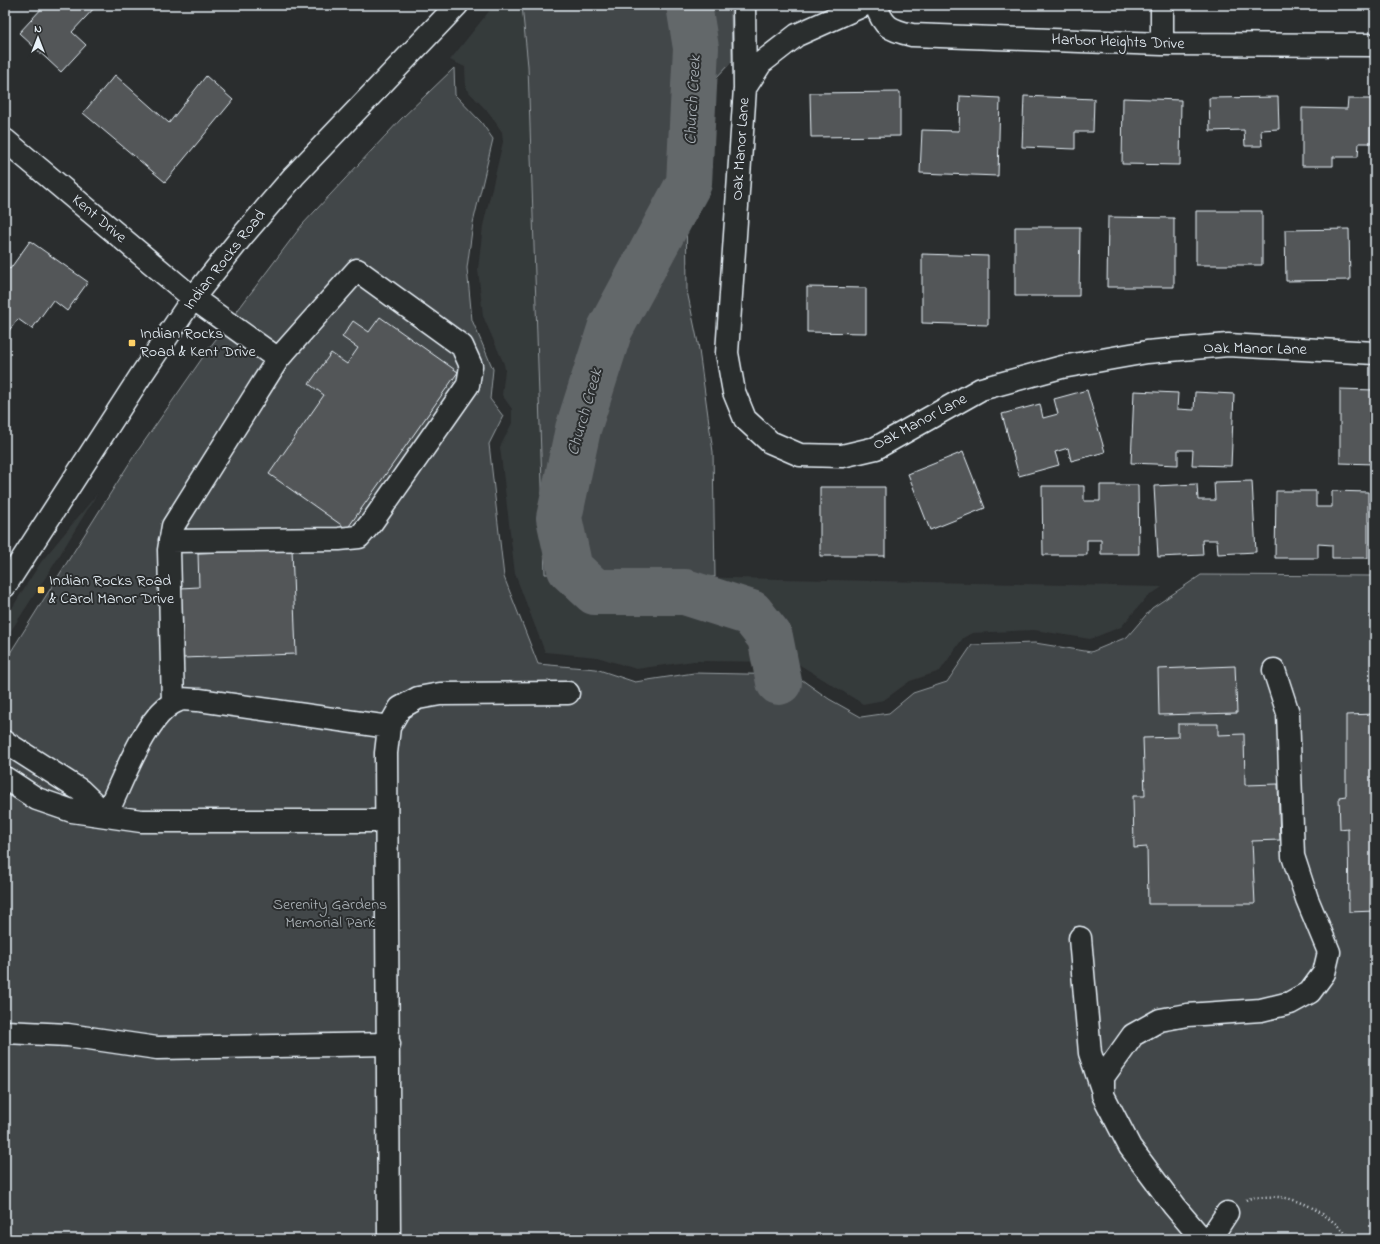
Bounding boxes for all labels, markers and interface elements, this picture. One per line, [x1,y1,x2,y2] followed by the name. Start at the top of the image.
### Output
[18,18,58,58] north arrow
[34,21,42,37] text: N
[1051,28,1186,56] street label: Harbor Heights Drive
[678,53,708,145] water label: Church Creek
[725,96,757,201] street label: Oak Manor Lane
[66,189,132,250] street label: Kent Drive
[178,204,272,316] street label: Indian Rocks Road
[140,322,257,364] place label: Indian Rocks Road & Kent Drive
[1203,336,1308,362] street label: Oak Manor Lane
[127,338,137,348] marker: Indian Rocks Road & Kent Drive
[561,364,610,458] water label: Church Creek
[869,387,972,457] street label: Oak Manor Lane
[49,569,175,611] place label: Indian Rocks Road & Carol Manor Drive
[36,585,46,595] marker: Indian Rocks Road & Carol Manor Drive
[273,893,387,935] park label: Serenity Gardens Memorial Park

